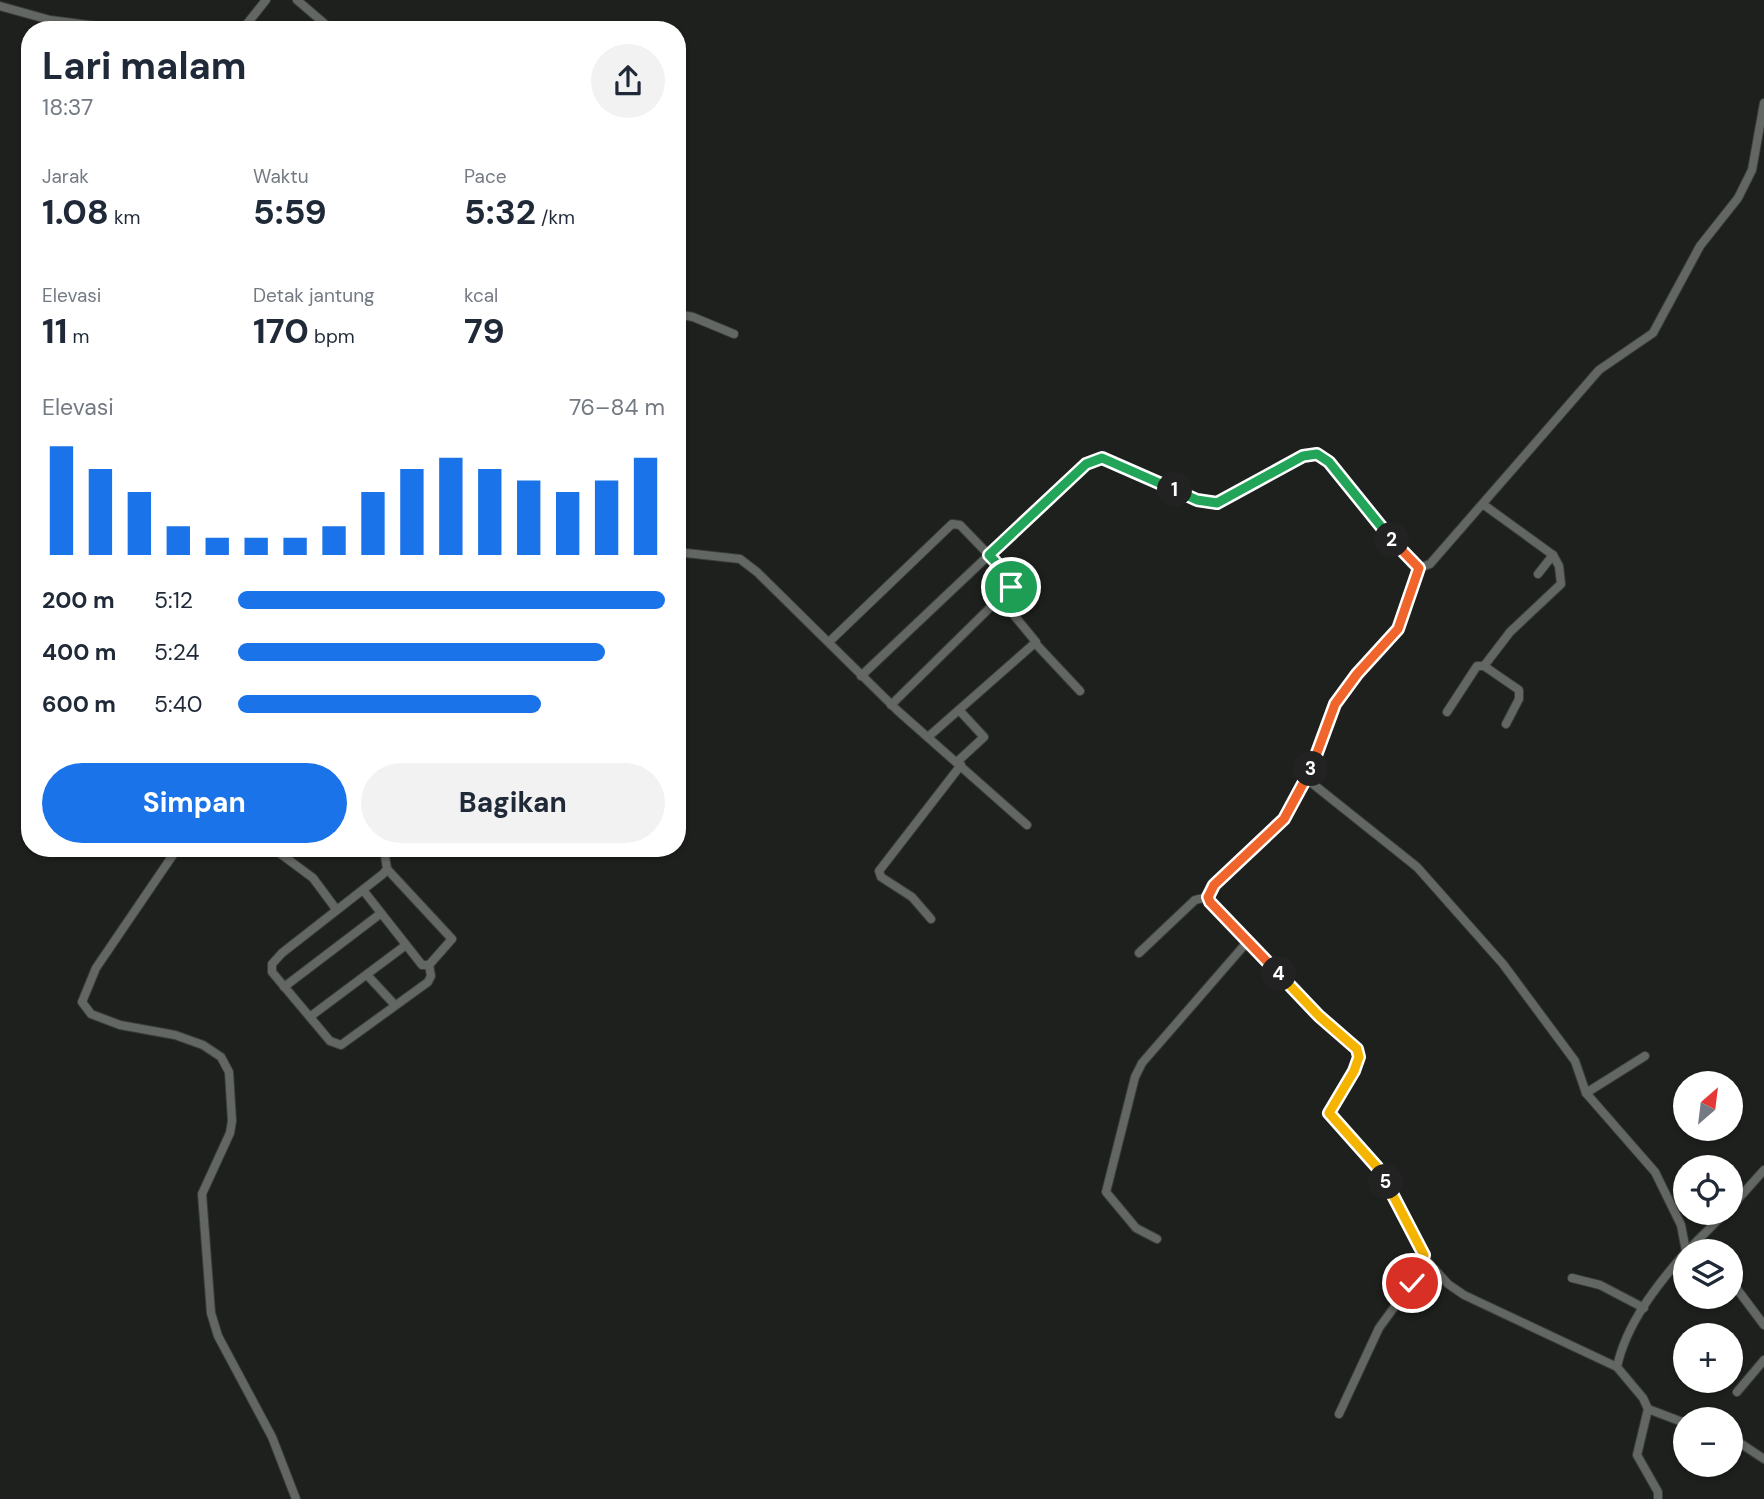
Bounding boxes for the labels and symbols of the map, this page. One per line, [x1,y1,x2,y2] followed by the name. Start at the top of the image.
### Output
[1158,472,1192,508] pin: 1
[1374,522,1410,558] pin: 2
[981,557,1041,617] pin
[1294,752,1328,786] pin: 3
[1262,956,1296,992] pin: 4
[1673,1071,1743,1141] north arrow
[1368,1164,1404,1200] pin: 5
[1382,1253,1442,1313] pin

